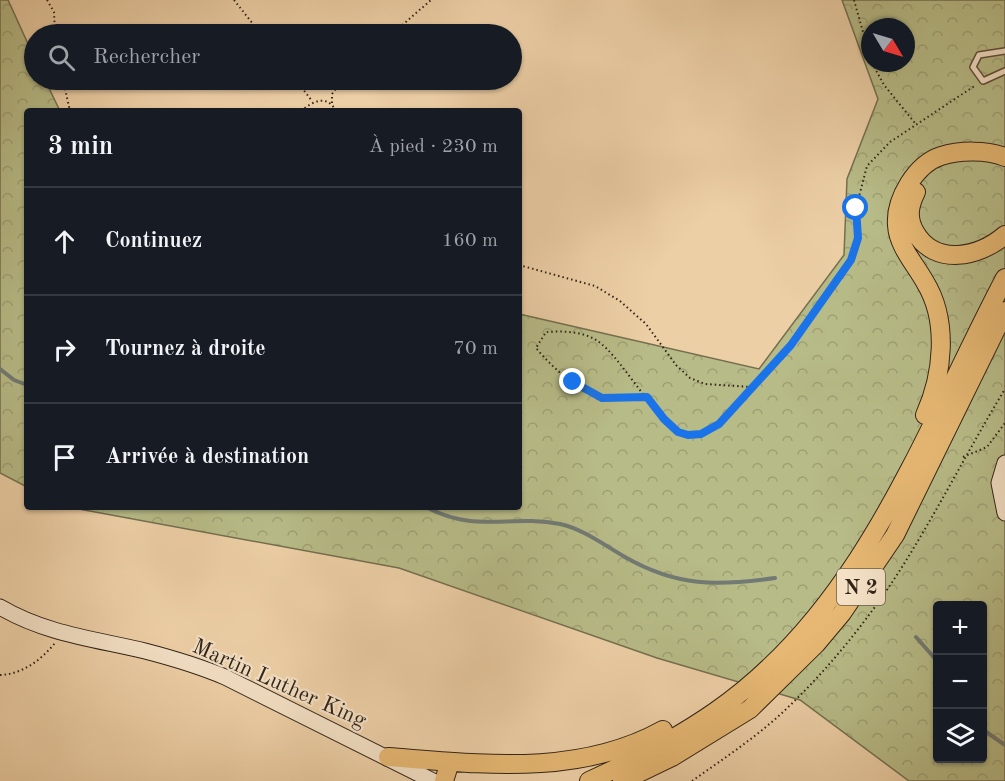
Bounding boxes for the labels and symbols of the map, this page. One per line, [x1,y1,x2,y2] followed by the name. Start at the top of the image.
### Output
[861,18,915,72] north arrow
[842,194,868,220] route start
[559,368,585,394] route end
[837,569,885,605] road number: N 2
[189,636,370,732] street label: Martin Luther King

